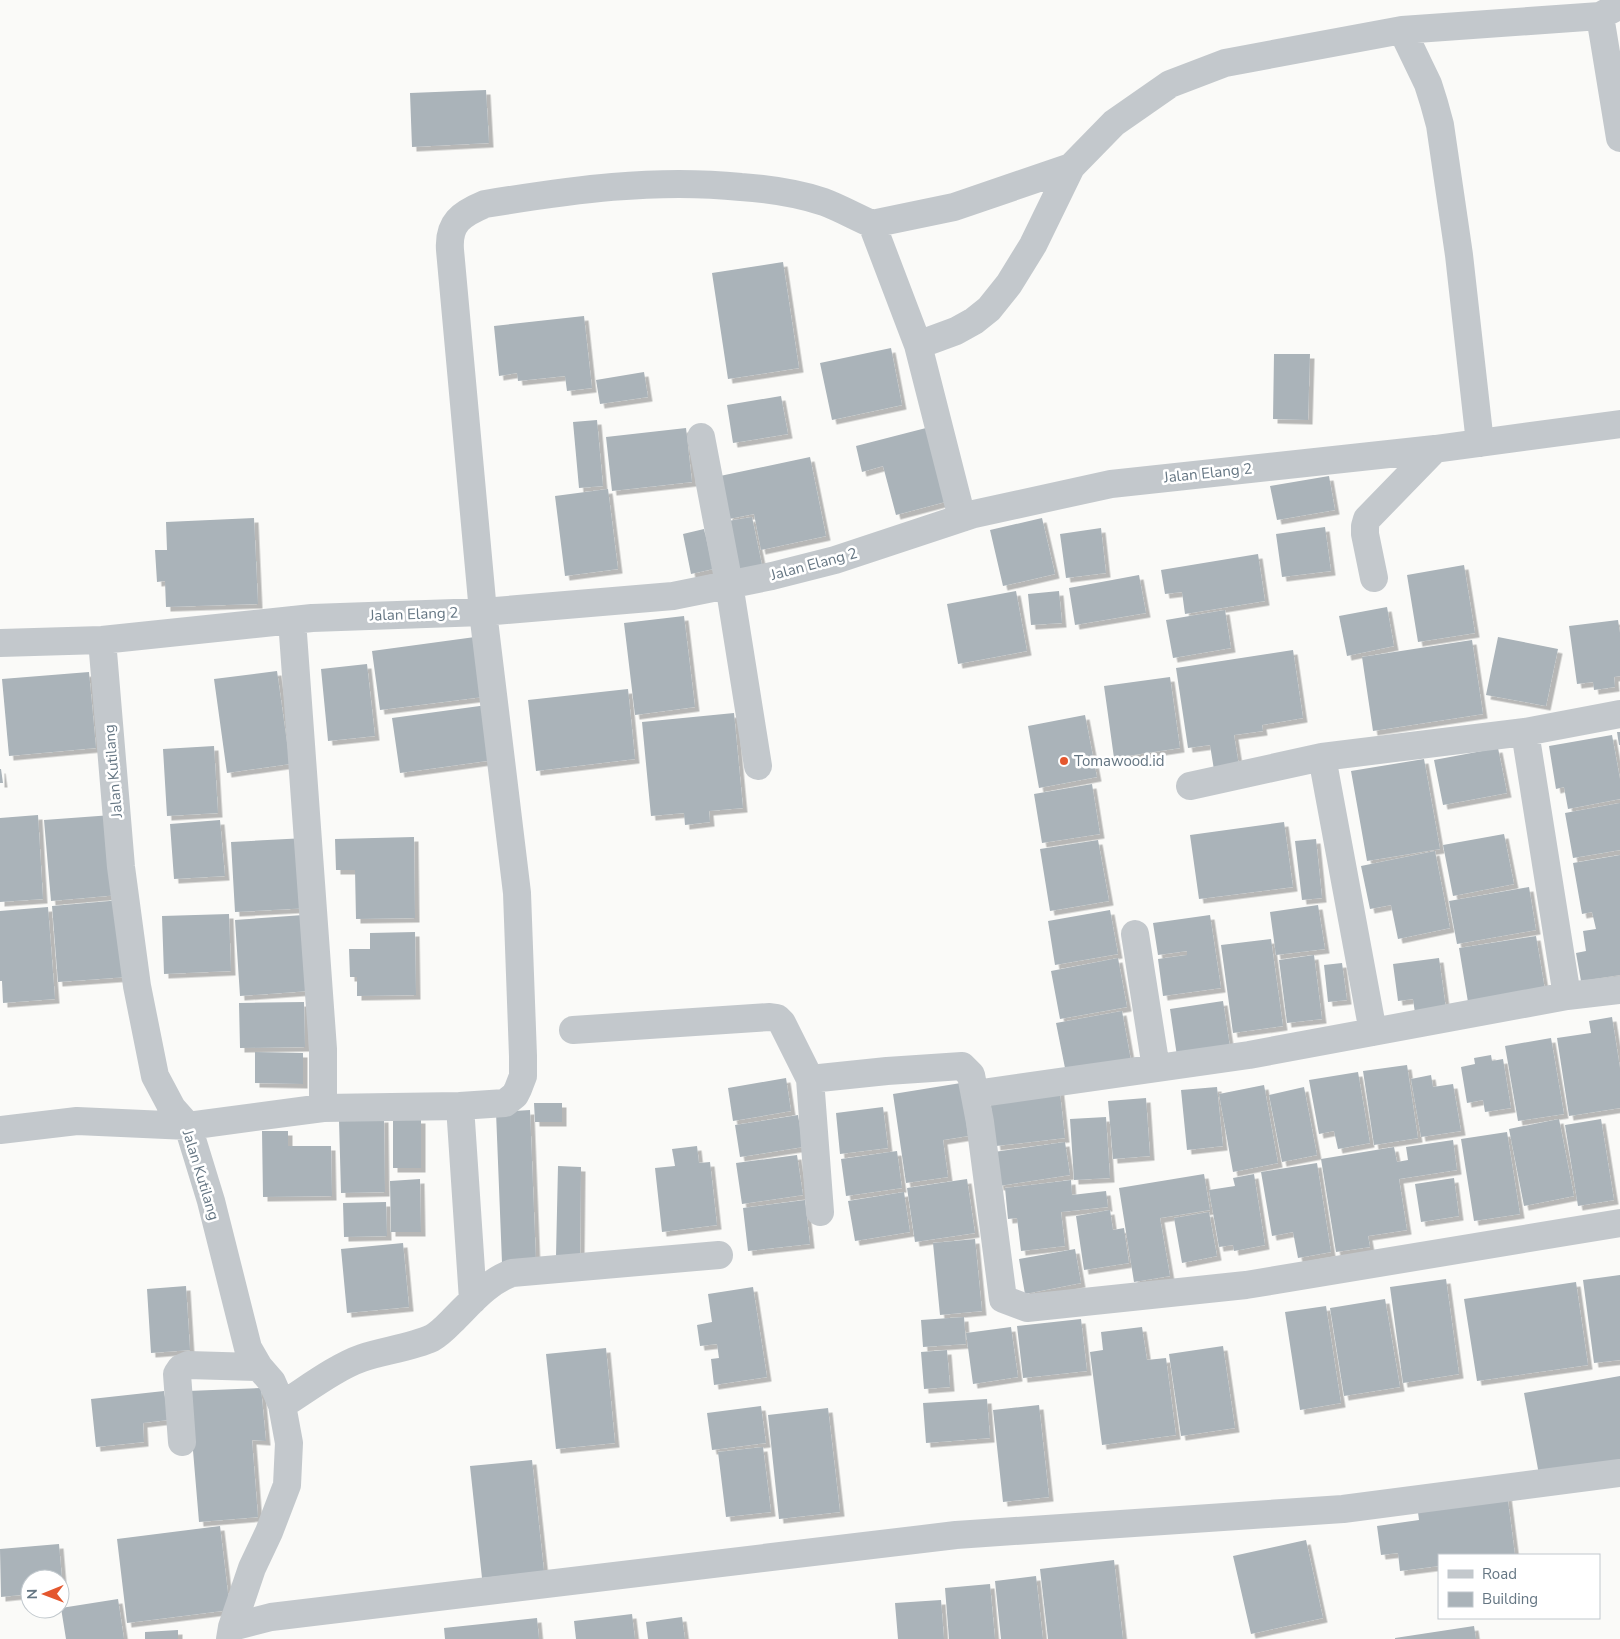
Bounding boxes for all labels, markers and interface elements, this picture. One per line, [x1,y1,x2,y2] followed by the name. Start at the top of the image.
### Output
[1162,458,1253,488] street label: Jalan Elang 2
[768,543,860,585] street label: Jalan Elang 2
[368,602,459,626] street label: Jalan Elang 2
[99,723,127,820] street label: Jalan Kutilang
[1074,751,1165,771] place label: Tomawood.id
[1058,755,1070,767] marker: Tomawood.id
[177,1126,224,1223] street label: Jalan Kutilang
[1438,1554,1600,1619] legend
[1482,1564,1517,1584] text: Road
[20,1569,70,1619] north arrow
[23,1589,42,1600] text: N
[1482,1589,1538,1609] text: Building

